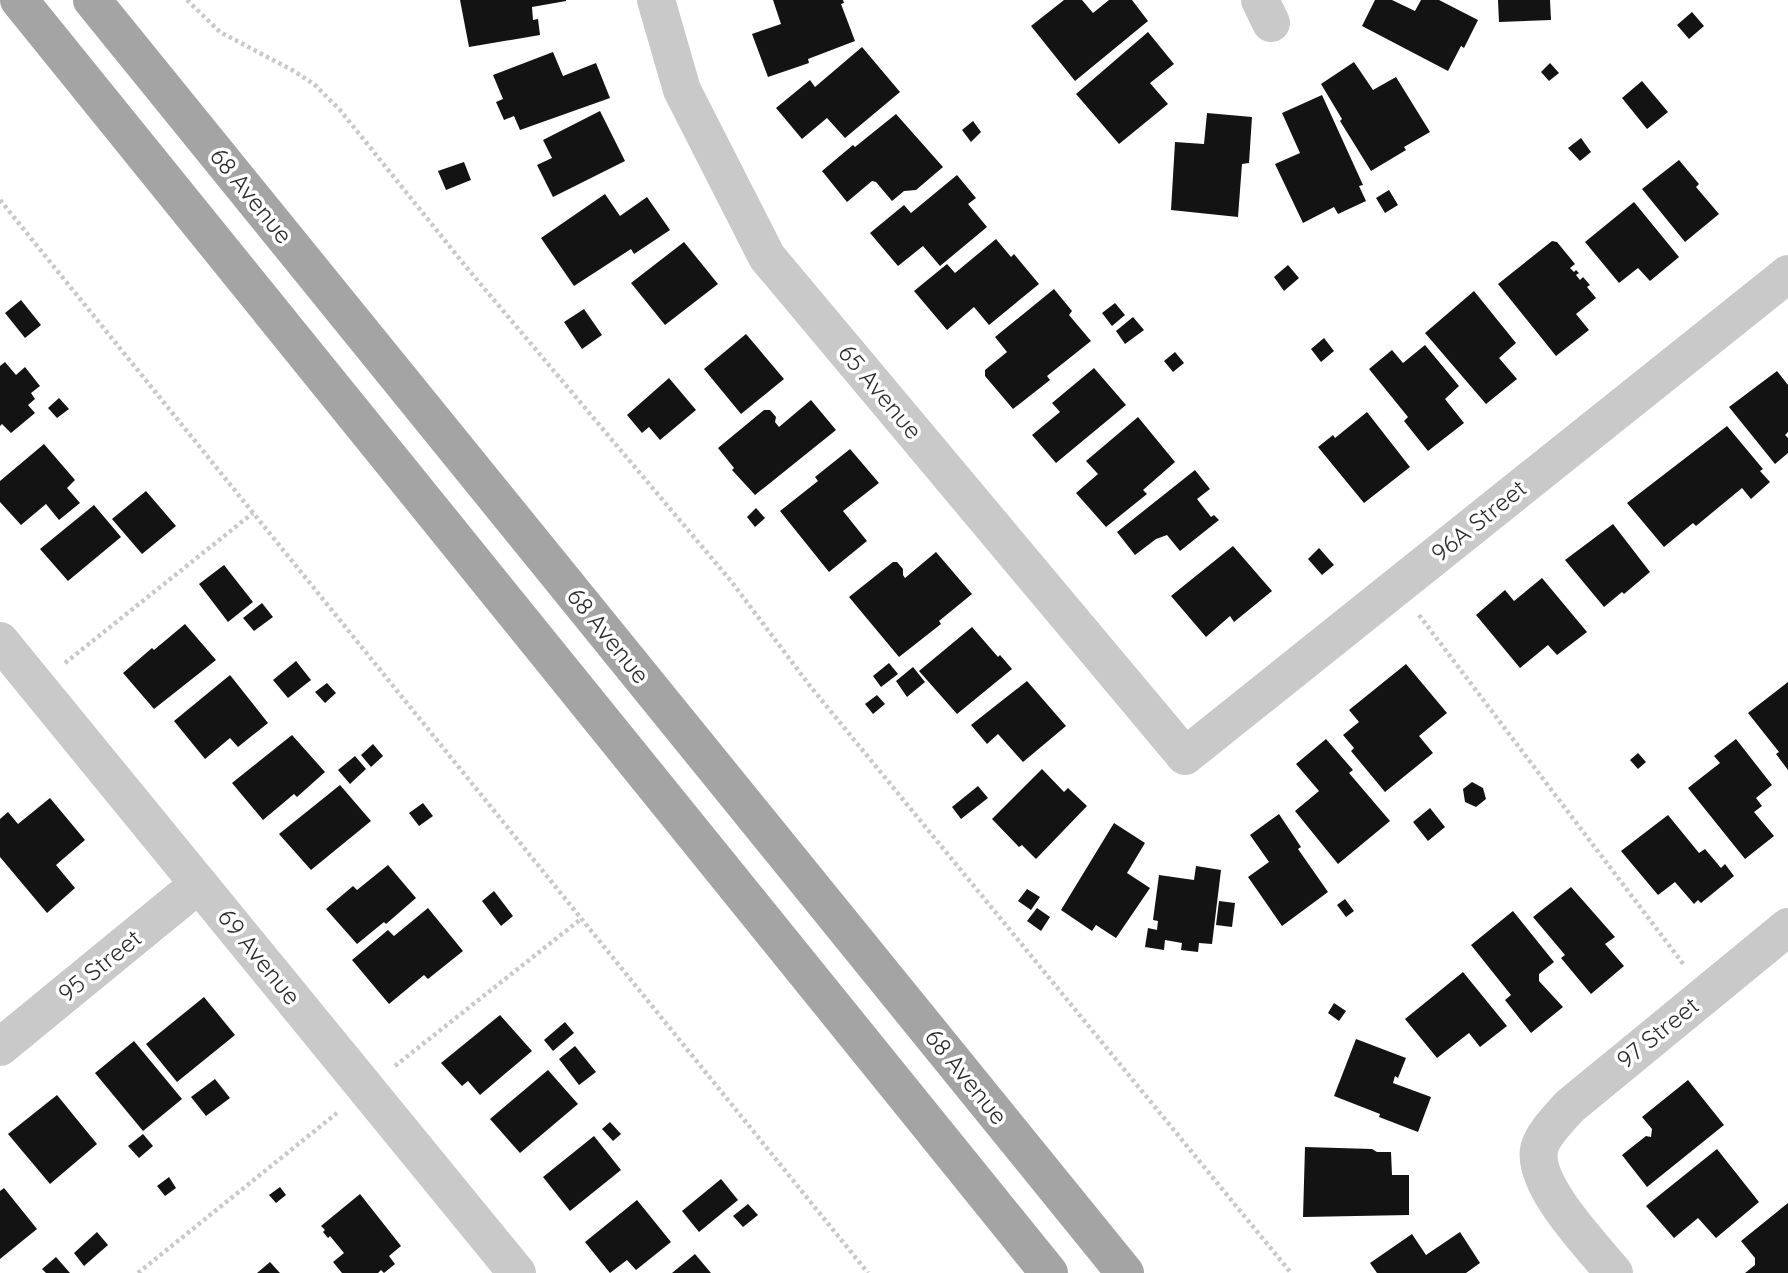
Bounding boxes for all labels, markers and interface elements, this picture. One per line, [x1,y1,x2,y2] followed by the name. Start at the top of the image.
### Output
[204,141,299,249] street label: 68 Avenue
[832,338,929,445] street label: 65 Avenue
[1425,473,1532,568] street label: 96A Street
[561,581,656,689] street label: 68 Avenue
[212,902,308,1010] street label: 69 Avenue
[52,923,147,1008] street label: 95 Street
[1610,990,1705,1074] street label: 97 Street
[919,1022,1014,1130] street label: 68 Avenue

